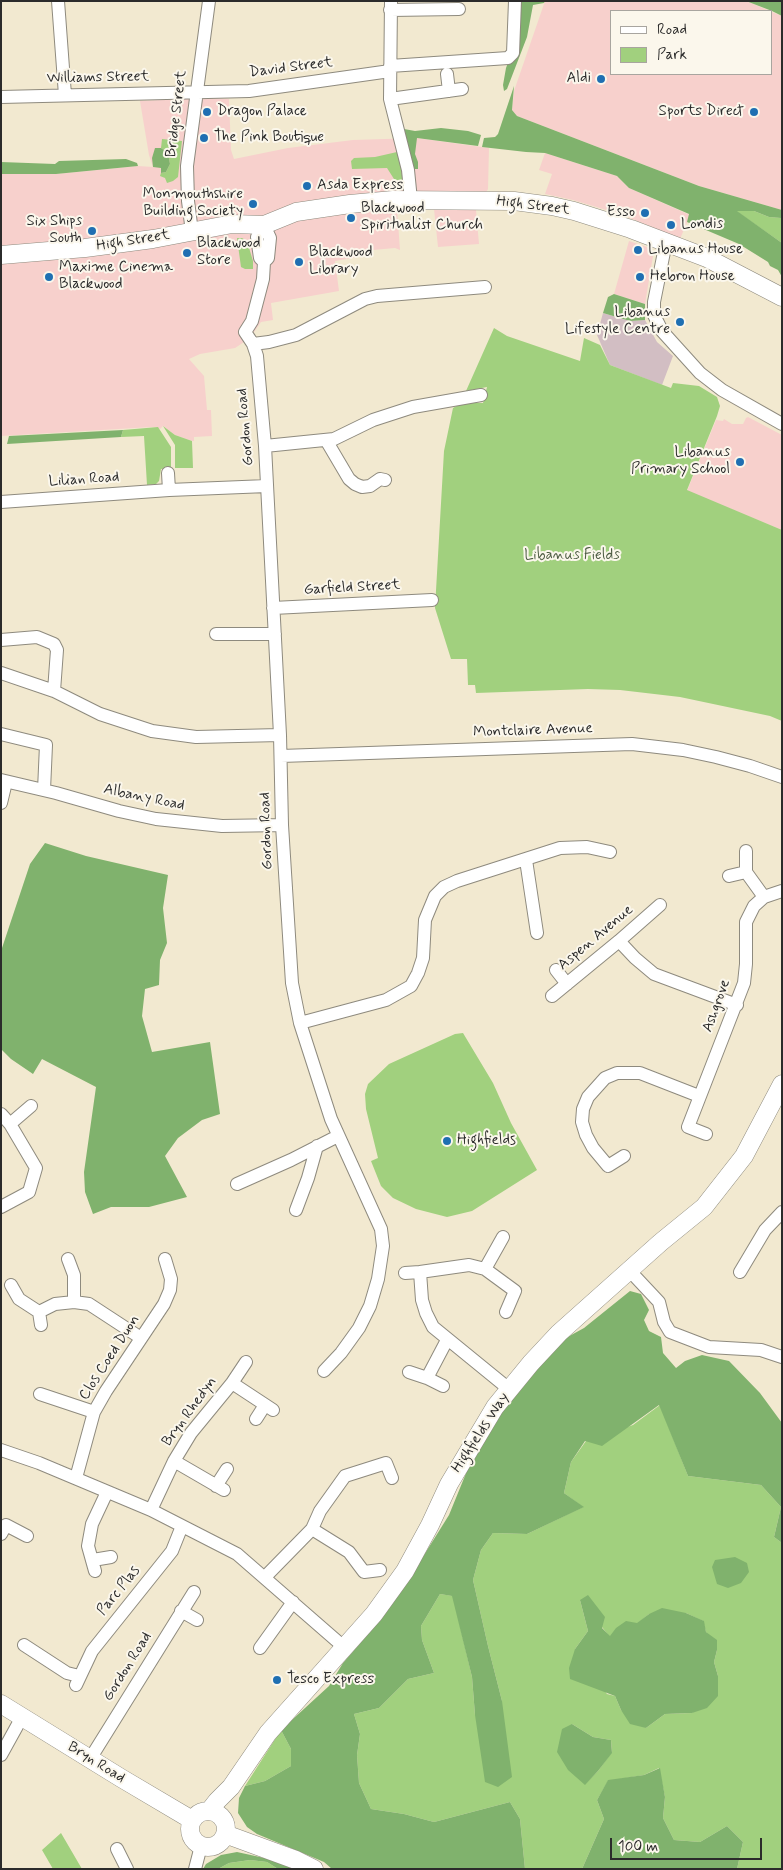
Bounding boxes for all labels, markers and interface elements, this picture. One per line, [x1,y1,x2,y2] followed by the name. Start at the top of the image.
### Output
[610,10,773,75] legend
[657,20,687,40] text: Road
[657,45,687,65] text: Park
[248,54,334,82] street label: David Street
[46,68,150,88] street label: Williams Street
[163,70,191,158] street label: Bridge Street
[566,70,591,88] place label: Aldi
[595,73,607,85] marker: Aldi
[217,103,307,121] place label: Dragon Palace
[659,103,744,121] place label: Sports Direct
[201,106,213,118] marker: Dragon Palace
[748,106,760,118] marker: Sports Direct
[214,129,324,147] place label: The Pink Boutique
[198,132,210,144] marker: The Pink Boutique
[317,177,403,195] place label: Asda Express
[301,180,313,192] marker: Asda Express
[143,186,243,221] place label: Monmouthshire Building Society
[495,193,571,219] street label: High Street
[247,198,259,210] marker: Monmouthshire Building Society
[361,200,483,235] place label: Blackwood Spiritualist Church
[607,204,635,222] place label: Esso
[639,207,651,219] marker: Esso
[345,212,357,224] marker: Blackwood Spiritualist Church
[27,213,82,248] place label: Six Ships South
[681,216,723,234] place label: Londis
[665,219,677,231] marker: Londis
[86,225,98,237] marker: Six Ships South
[95,226,171,256] street label: High Street
[197,235,260,270] place label: Blackwood Store
[648,241,743,259] place label: Libanus House
[309,244,372,279] place label: Blackwood Library
[632,244,644,256] marker: Libanus House
[181,247,193,259] marker: Blackwood Store
[293,256,305,268] marker: Blackwood Library
[59,259,173,294] place label: Maxime Cinema Blackwood
[650,268,735,286] place label: Hebron House
[43,271,55,283] marker: Maxime Cinema Blackwood
[634,271,646,283] marker: Hebron House
[565,304,670,339] place label: Libanus Lifestyle Centre
[674,316,686,328] marker: Libanus Lifestyle Centre
[234,387,258,467] street label: Gordon Road
[631,444,730,479] place label: Libanus Primary School
[734,456,746,468] marker: Libanus Primary School
[48,469,120,491] street label: Lilian Road
[524,547,620,565] park label: Libanus Fields
[303,576,401,600] street label: Garfield Street
[473,720,593,742] street label: Montclaire Avenue
[102,781,186,815] street label: Albany Road
[257,792,277,870] street label: Gordon Road
[555,901,637,975] street label: Aspen Avenue
[699,977,735,1035] street label: Ashgrove
[457,1132,516,1150] place label: Highfields
[441,1135,453,1147] marker: Highfields
[76,1312,144,1404] street label: Clos Coed Duon
[159,1374,221,1450] street label: Bryn Rhedyn
[448,1390,514,1476] street label: Highfields Way
[94,1563,144,1619] street label: Parc Plas
[100,1629,156,1705] street label: Gordon Road
[287,1671,374,1689] place label: Tesco Express
[271,1674,283,1686] marker: Tesco Express
[64,1738,128,1788] street label: Bryn Road
[613,1828,766,1860] scale bar
[618,1837,658,1857] text: 100 m

